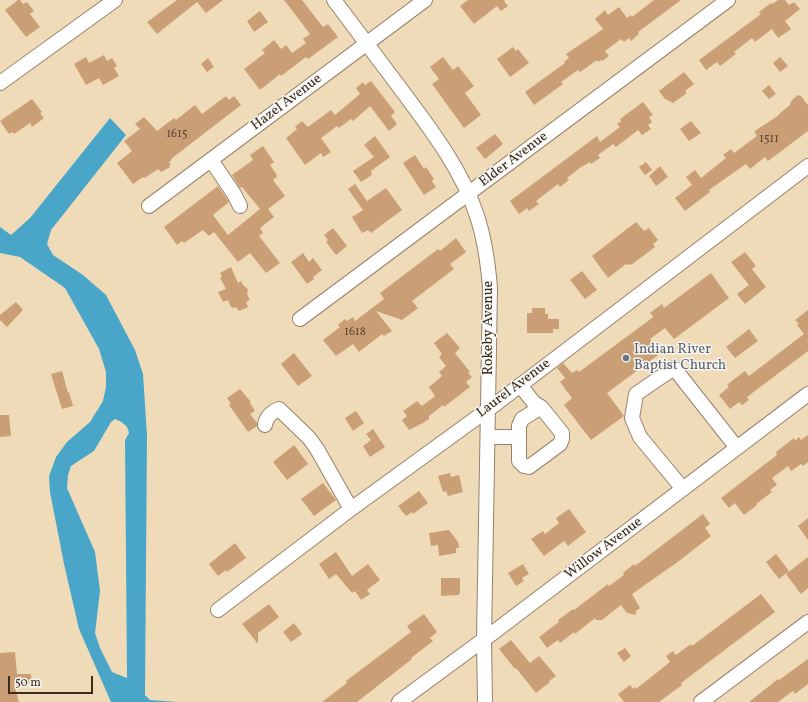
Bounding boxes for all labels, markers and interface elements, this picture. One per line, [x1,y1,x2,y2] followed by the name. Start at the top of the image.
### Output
[248,71,326,135] street label: Hazel Avenue
[166,128,188,142] house number: 1615
[476,129,552,191] street label: Elder Avenue
[759,133,779,147] house number: 1511
[481,281,497,375] street label: Rokeby Avenue
[344,326,366,340] house number: 1618
[634,342,726,374] place label: Indian River Baptist Church
[621,353,631,363] marker: Indian River Baptist Church
[474,356,554,422] street label: Laurel Avenue
[562,514,646,584] street label: Willow Avenue
[10,668,95,694] scale bar
[15,675,41,691] text: 50 m

